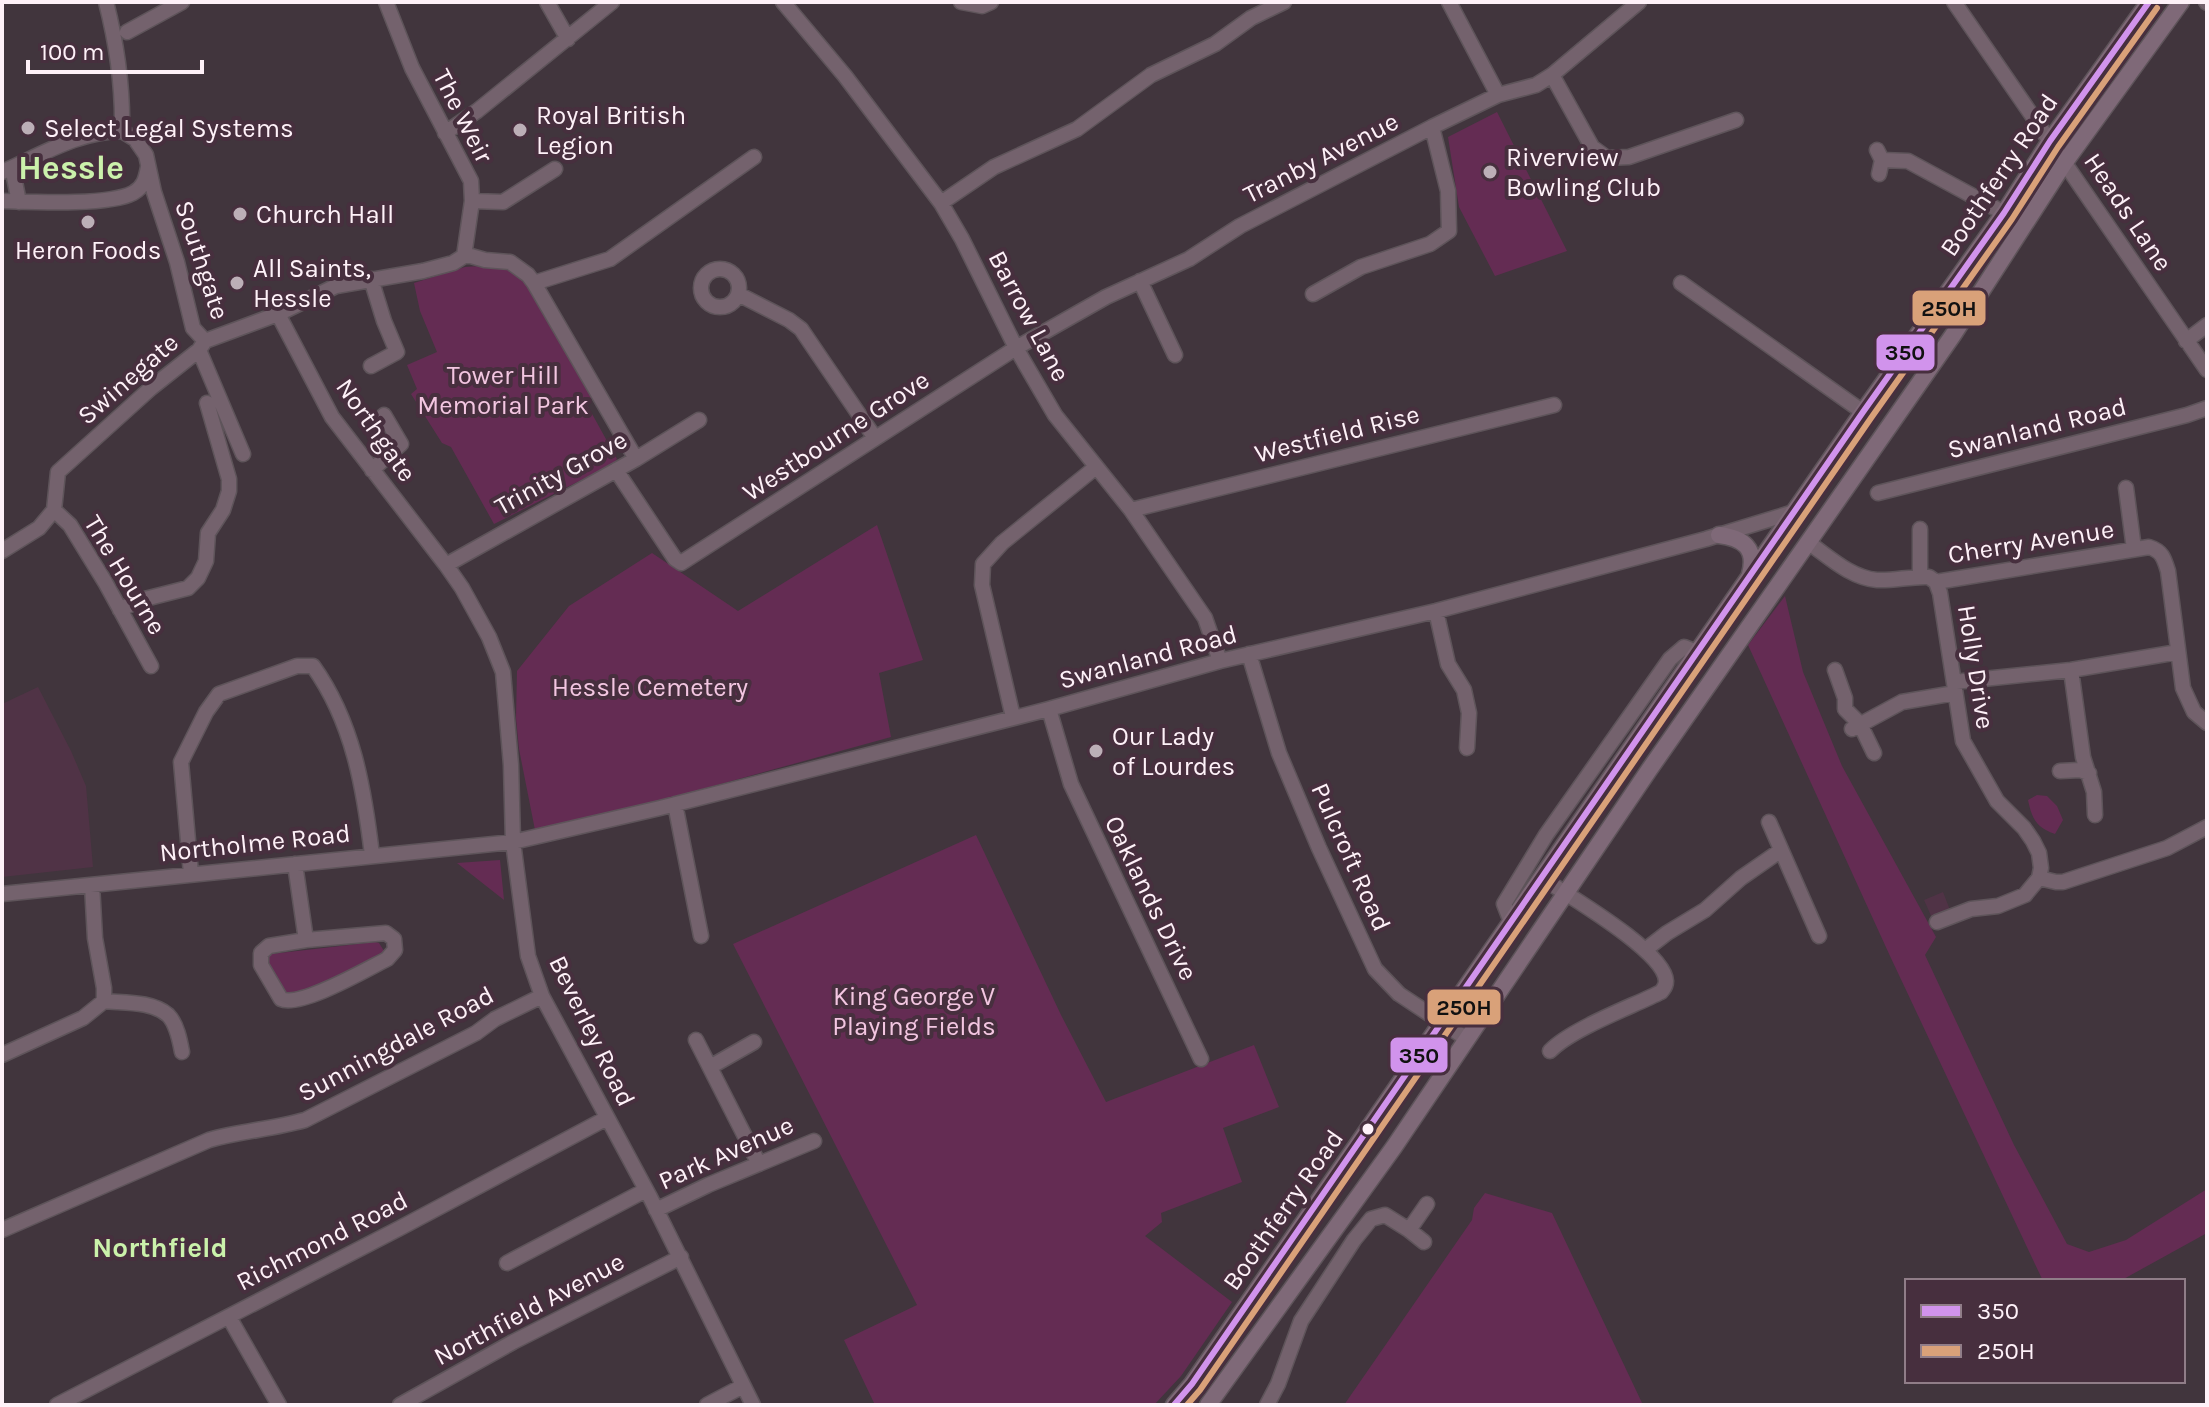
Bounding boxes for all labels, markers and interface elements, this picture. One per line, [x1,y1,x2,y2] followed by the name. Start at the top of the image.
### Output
[28,24,202,74] scale bar
[40,38,105,66] text: 100 m
[426,64,500,169] street label: The Weir
[1933,88,2065,262] street label: Boothferry Road
[536,100,686,161] place label: Royal British Legion
[1238,106,1404,210] street label: Tranby Avenue
[44,113,294,144] place label: Select Legal Systems
[19,119,37,137] marker: Select Legal Systems
[511,121,529,139] marker: Royal British Legion
[1506,142,1661,203] place label: Riverview Bowling Club
[2077,147,2179,277] street label: Heads Lane
[18,148,124,188] district label: Hessle
[1481,163,1499,181] marker: Riverview Bowling Club
[168,197,236,323] street label: Southgate
[256,199,394,230] place label: Church Hall
[231,205,249,223] marker: Church Hall
[79,213,97,231] marker: Heron Foods
[15,235,161,266] place label: Heron Foods
[982,245,1076,387] street label: Barrow Lane
[253,253,371,314] place label: All Saints, Hessle
[228,274,246,292] marker: All Saints, Hessle
[1911,289,1987,327] line badge: 250H
[1921,296,1977,322] text: 250H
[71,327,185,431] street label: Swinegate
[1875,333,1936,372] line badge: 350
[1885,340,1925,366] text: 350
[417,360,589,421] park label: Tower Hill Memorial Park
[737,364,935,508] street label: Westbourne Grove
[329,372,423,488] street label: Northgate
[1944,391,2130,465] street label: Swanland Road
[1251,399,1423,469] street label: Westfield Rise
[489,424,633,522] street label: Trinity Grove
[77,510,173,640] street label: The Hourne
[1946,514,2116,570] street label: Cherry Avenue
[1951,603,2001,731] street label: Holly Drive
[1055,618,1241,696] street label: Swanland Road
[552,672,748,703] park label: Hessle Cemetery
[1112,721,1235,782] place label: Our Lady of Lourdes
[1087,742,1105,760] marker: Our Lady of Lourdes
[1304,778,1398,936] street label: Pulcroft Road
[1098,811,1204,985] street label: Oaklands Drive
[158,818,352,868] street label: Northolme Road
[542,950,642,1112] street label: Beverley Road
[293,979,499,1109] street label: Sunningdale Road
[832,981,996,1042] park label: King George V Playing Fields
[1426,988,1502,1026] line badge: 250H
[1436,995,1492,1021] text: 250H
[1389,1036,1449,1074] line badge: 350
[1399,1043,1439,1069] text: 350
[654,1109,798,1197] street label: Park Avenue
[1360,1121,1376,1137] unlabelled marker
[1216,1124,1350,1296] street label: Boothferry Road
[231,1184,413,1298] street label: Richmond Road
[92,1231,228,1264] district label: Northfield
[428,1246,630,1372] street label: Northfield Avenue
[1905,1279,2185,1383] legend
[1977,1297,2019,1325] text: 350
[1977,1337,2035,1365] text: 250H

